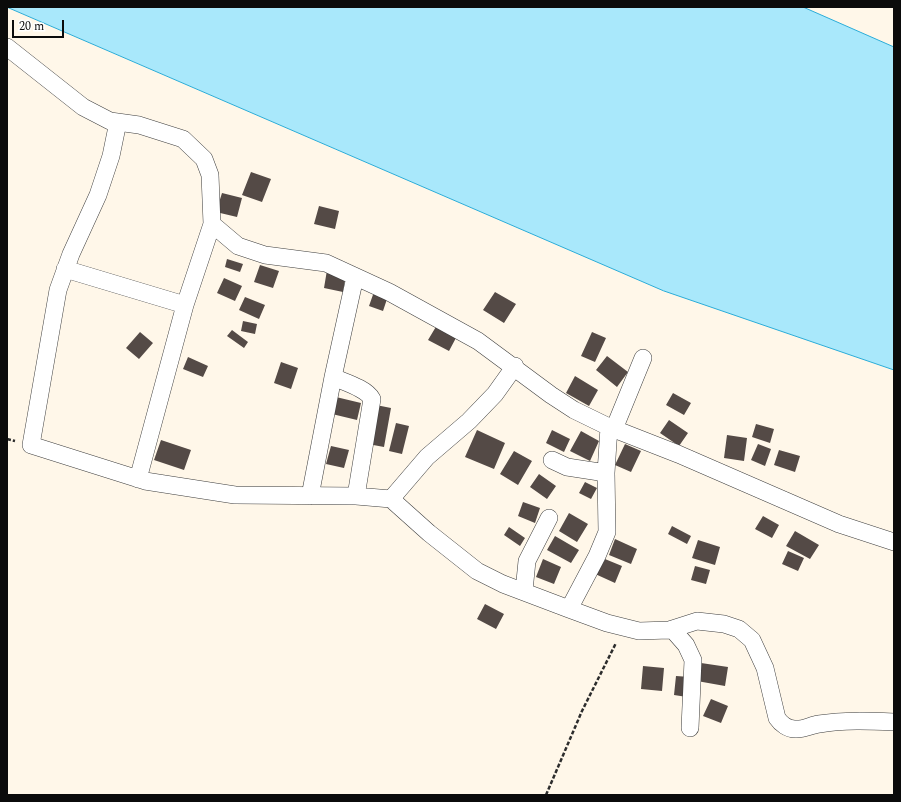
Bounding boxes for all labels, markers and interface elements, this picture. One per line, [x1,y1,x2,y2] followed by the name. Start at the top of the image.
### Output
[14,12,66,38] scale bar
[19,17,44,36] text: 20 m

